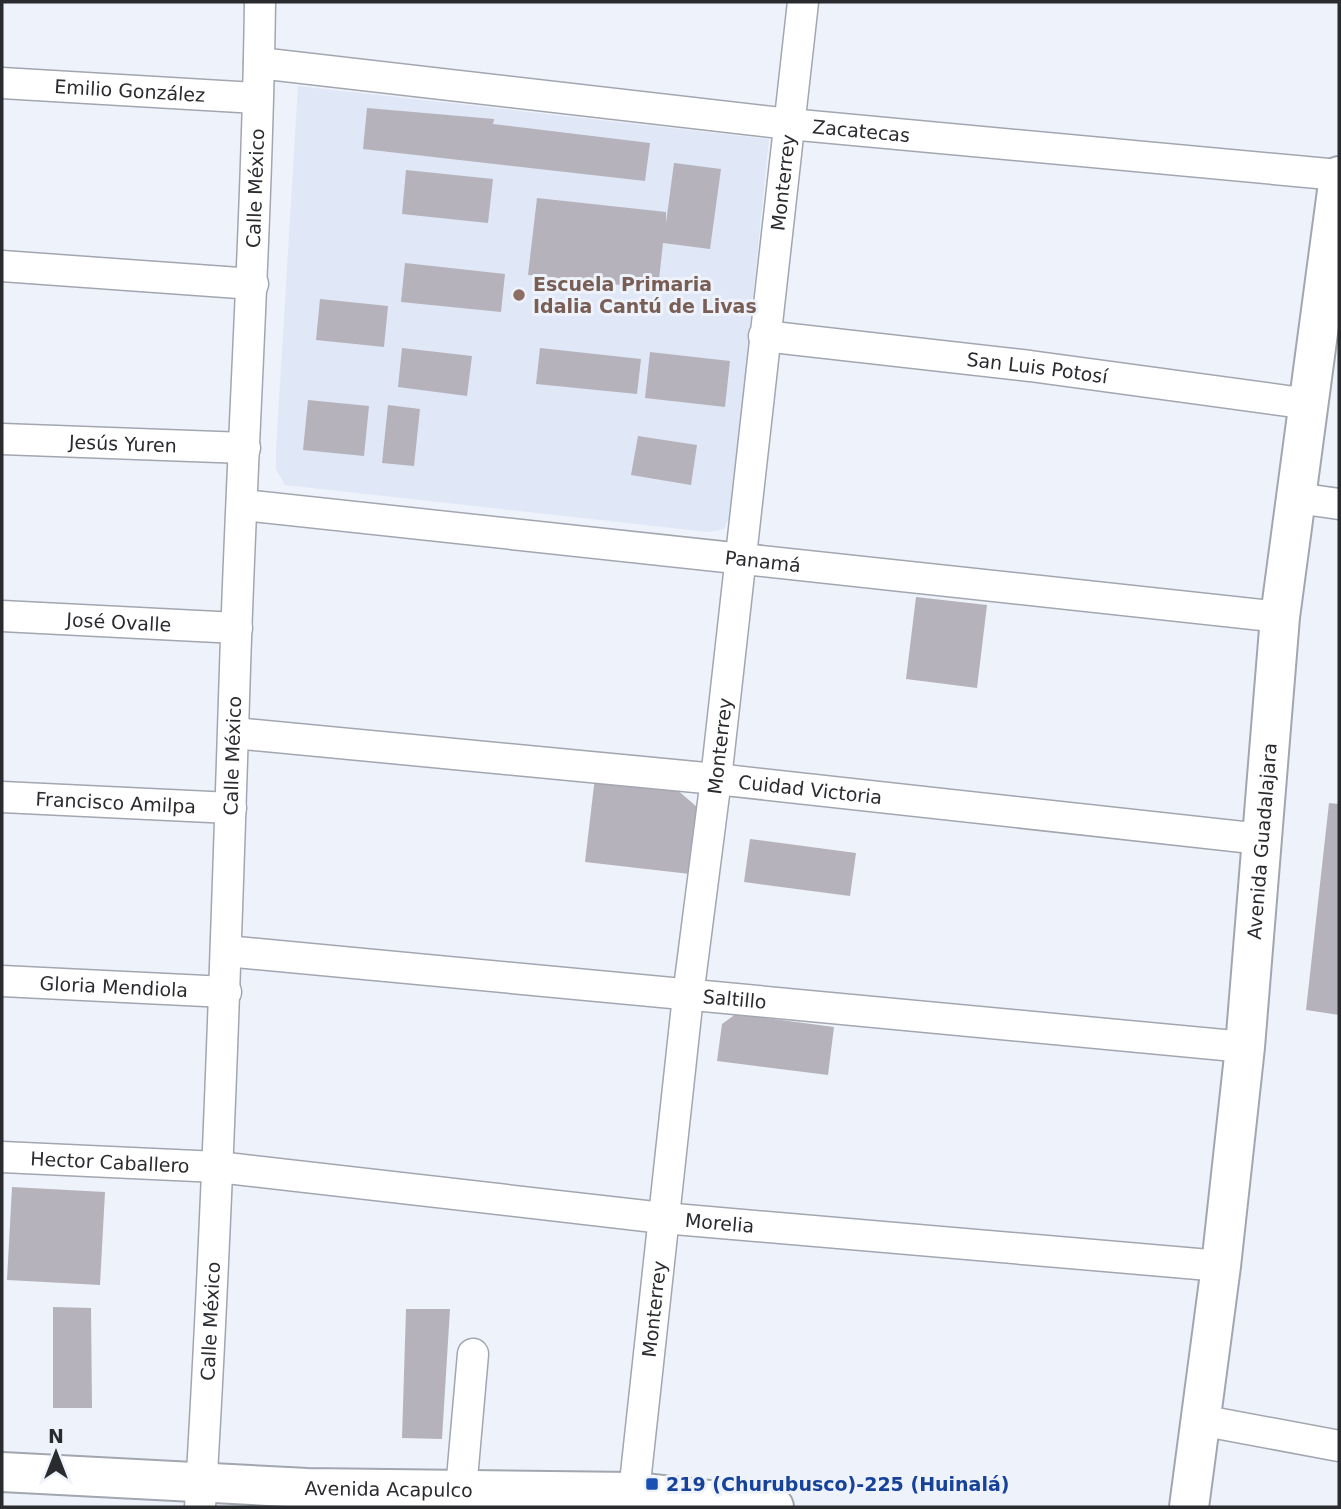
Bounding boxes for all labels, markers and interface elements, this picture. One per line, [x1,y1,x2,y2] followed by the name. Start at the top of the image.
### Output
[54,75,206,106] street label: Emilio González
[811,115,911,146] street label: Zacatecas
[242,128,268,248] street label: Calle México
[766,133,799,232] street label: Monterrey
[533,273,757,317] place label: Escuela Primaria Idalia Cantú de Livas
[511,287,527,303] marker: Escuela Primaria Idalia Cantú de Livas
[965,348,1110,388] street label: San Luis Potosí
[68,430,177,456] street label: Jesús Yuren
[724,546,802,576] street label: Panamá
[65,608,172,636] street label: José Ovalle
[219,696,245,816] street label: Calle México
[703,696,736,796] street label: Monterrey
[1243,742,1281,940] street label: Avenida Guadalajara
[737,771,883,808] street label: Cuidad Victoria
[35,788,197,817] street label: Francisco Amilpa
[39,972,189,1001] street label: Gloria Mendiola
[702,985,768,1013] street label: Saltillo
[30,1147,190,1177] street label: Hector Caballero
[684,1209,755,1237] street label: Morelia
[638,1260,670,1359] street label: Monterrey
[196,1261,224,1382] street label: Calle México
[21,1418,91,1488] north arrow
[48,1425,64,1447] text: N
[666,1473,1009,1495] place label: 219 (Churubusco)-225 (Huinalá)
[644,1476,660,1492] marker: 219 (Churubusco)-225 (Huinalá)
[304,1477,473,1501] street label: Avenida Acapulco

